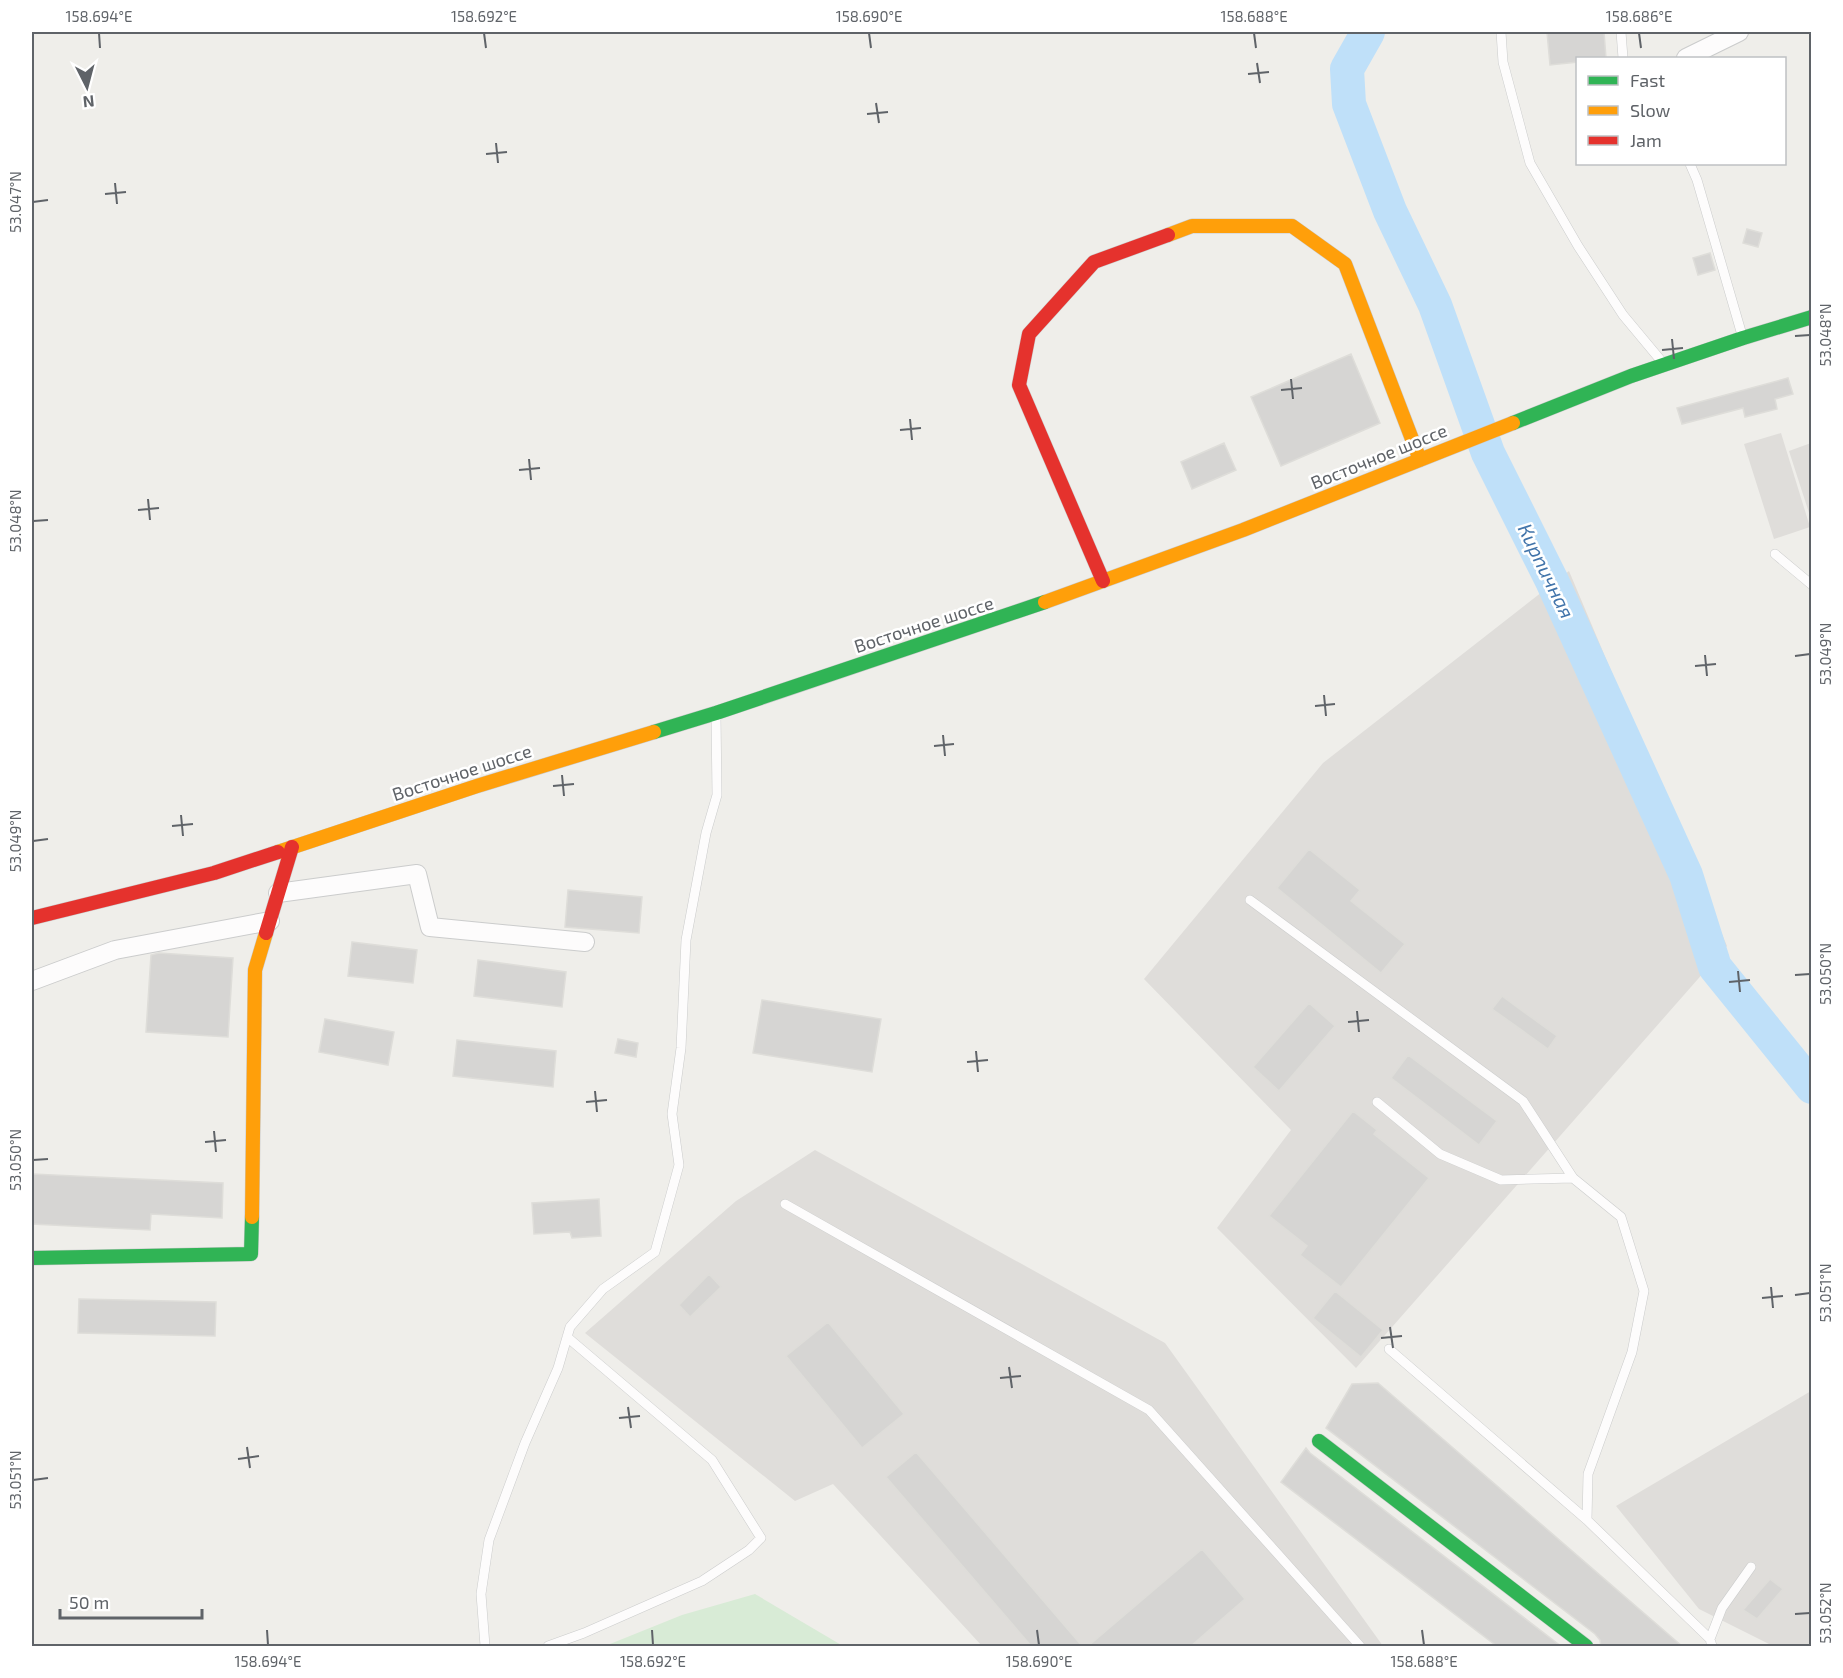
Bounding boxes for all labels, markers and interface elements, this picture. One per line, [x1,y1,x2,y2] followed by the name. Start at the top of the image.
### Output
[66,7,132,25] text: 158.694°E
[451,7,517,25] text: 158.692°E
[836,7,902,25] text: 158.690°E
[1220,7,1288,25] text: 158.688°E
[1606,7,1672,25] text: 158.686°E
[57,57,117,117] north arrow
[1576,57,1786,165] legend
[1630,69,1665,91] text: Fast
[82,92,95,112] text: N
[1630,99,1671,121] text: Slow
[1630,129,1662,151] text: Jam
[6,171,24,233] text: 53.047°N
[1816,303,1834,367] text: 53.048°N
[1307,419,1450,493] street label: Восточное шоссе
[6,489,24,553] text: 53.048°N
[1514,519,1580,622] water label: Кирпичная
[851,591,996,657] street label: Восточное шоссе
[1816,623,1834,685] text: 53.049°N
[389,739,534,805] street label: Восточное шоссе
[6,810,24,872] text: 53.049°N
[1816,943,1834,1005] text: 53.050°N
[6,1129,24,1191] text: 53.050°N
[1816,1264,1834,1322] text: 53.051°N
[6,1451,24,1509] text: 53.051°N
[60,1582,202,1620] scale bar
[1816,1582,1834,1644] text: 53.052°N
[69,1591,109,1613] text: 50 m
[235,1652,301,1670] text: 158.694°E
[620,1652,686,1670] text: 158.692°E
[1006,1652,1072,1670] text: 158.690°E
[1390,1652,1458,1670] text: 158.688°E

